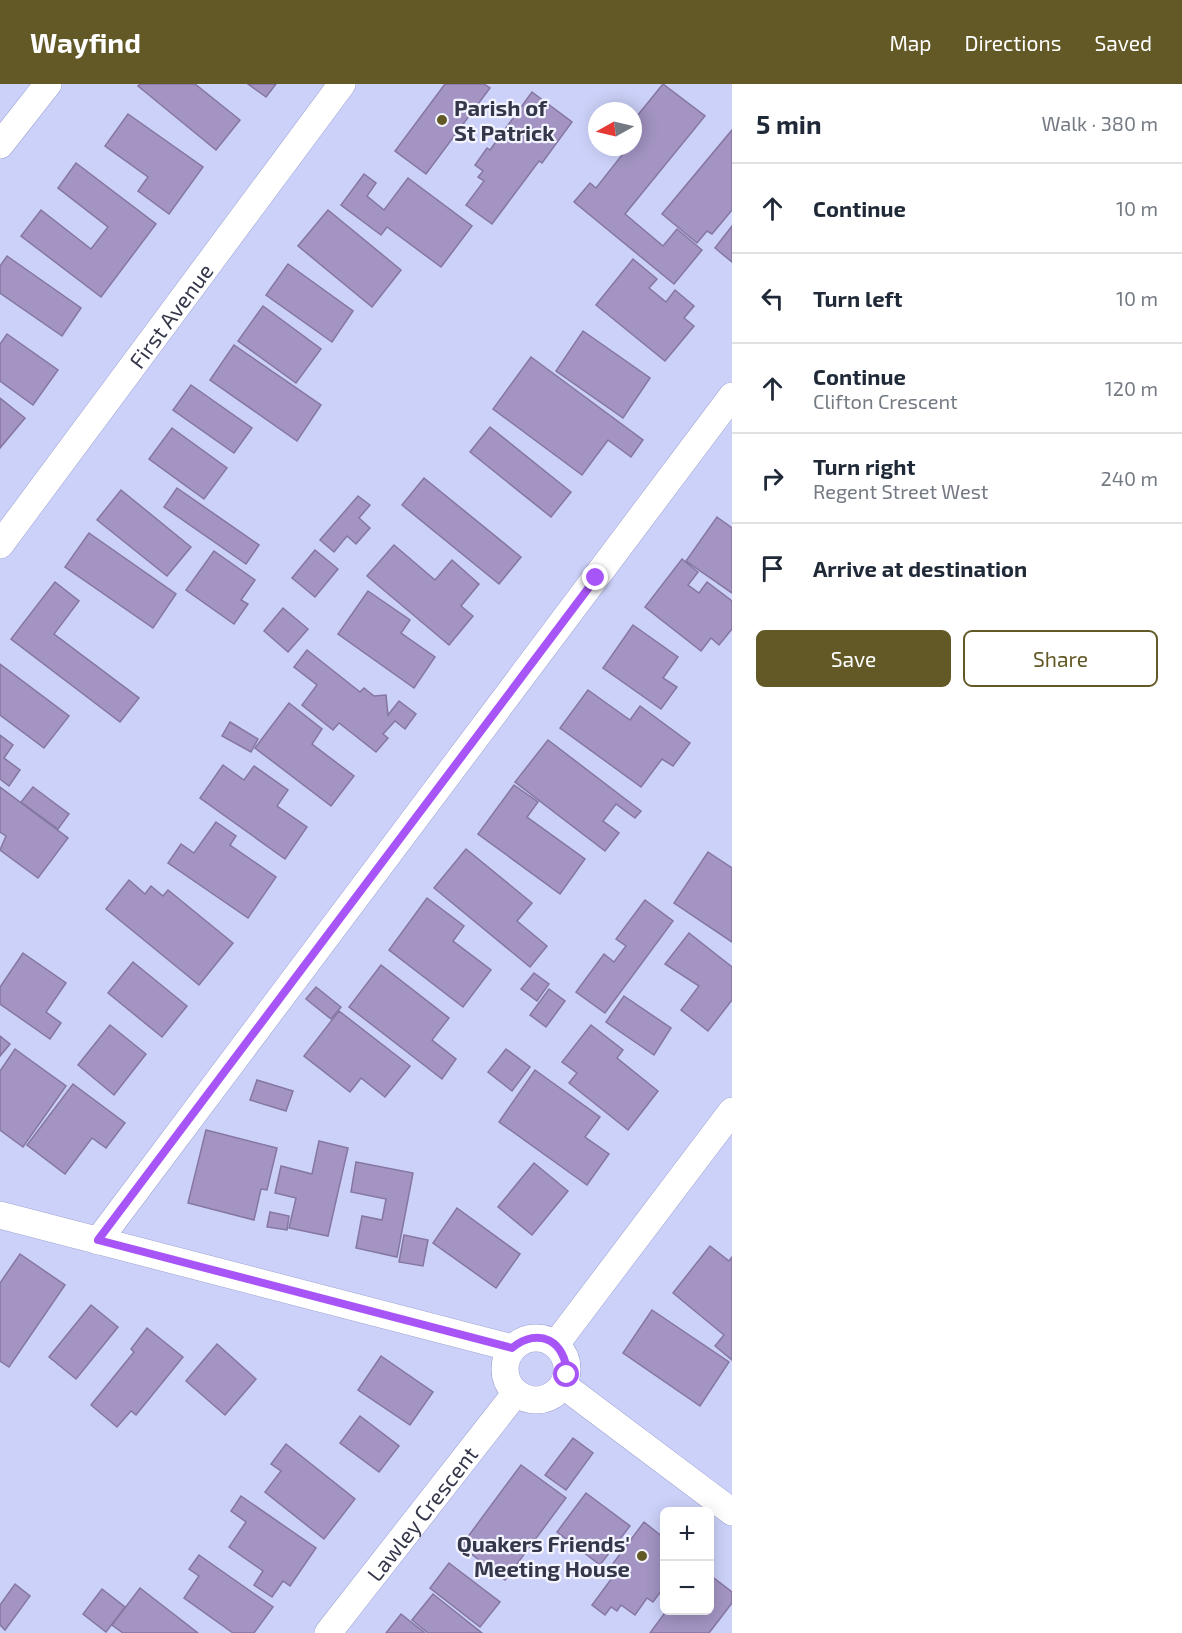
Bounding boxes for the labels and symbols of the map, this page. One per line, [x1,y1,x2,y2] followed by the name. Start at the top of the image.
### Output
[454,94,555,145] place label: Parish of St Patrick
[588,102,642,156] north arrow
[435,113,449,127] marker: Parish of St Patrick
[123,258,218,373] street label: First Avenue
[582,564,608,590] route end
[553,1361,579,1387] route start
[361,1441,482,1586] street label: Lawley Crescent
[457,1530,630,1581] place label: Quakers Friends' Meeting House
[635,1549,649,1563] marker: Quakers Friends' Meeting House

